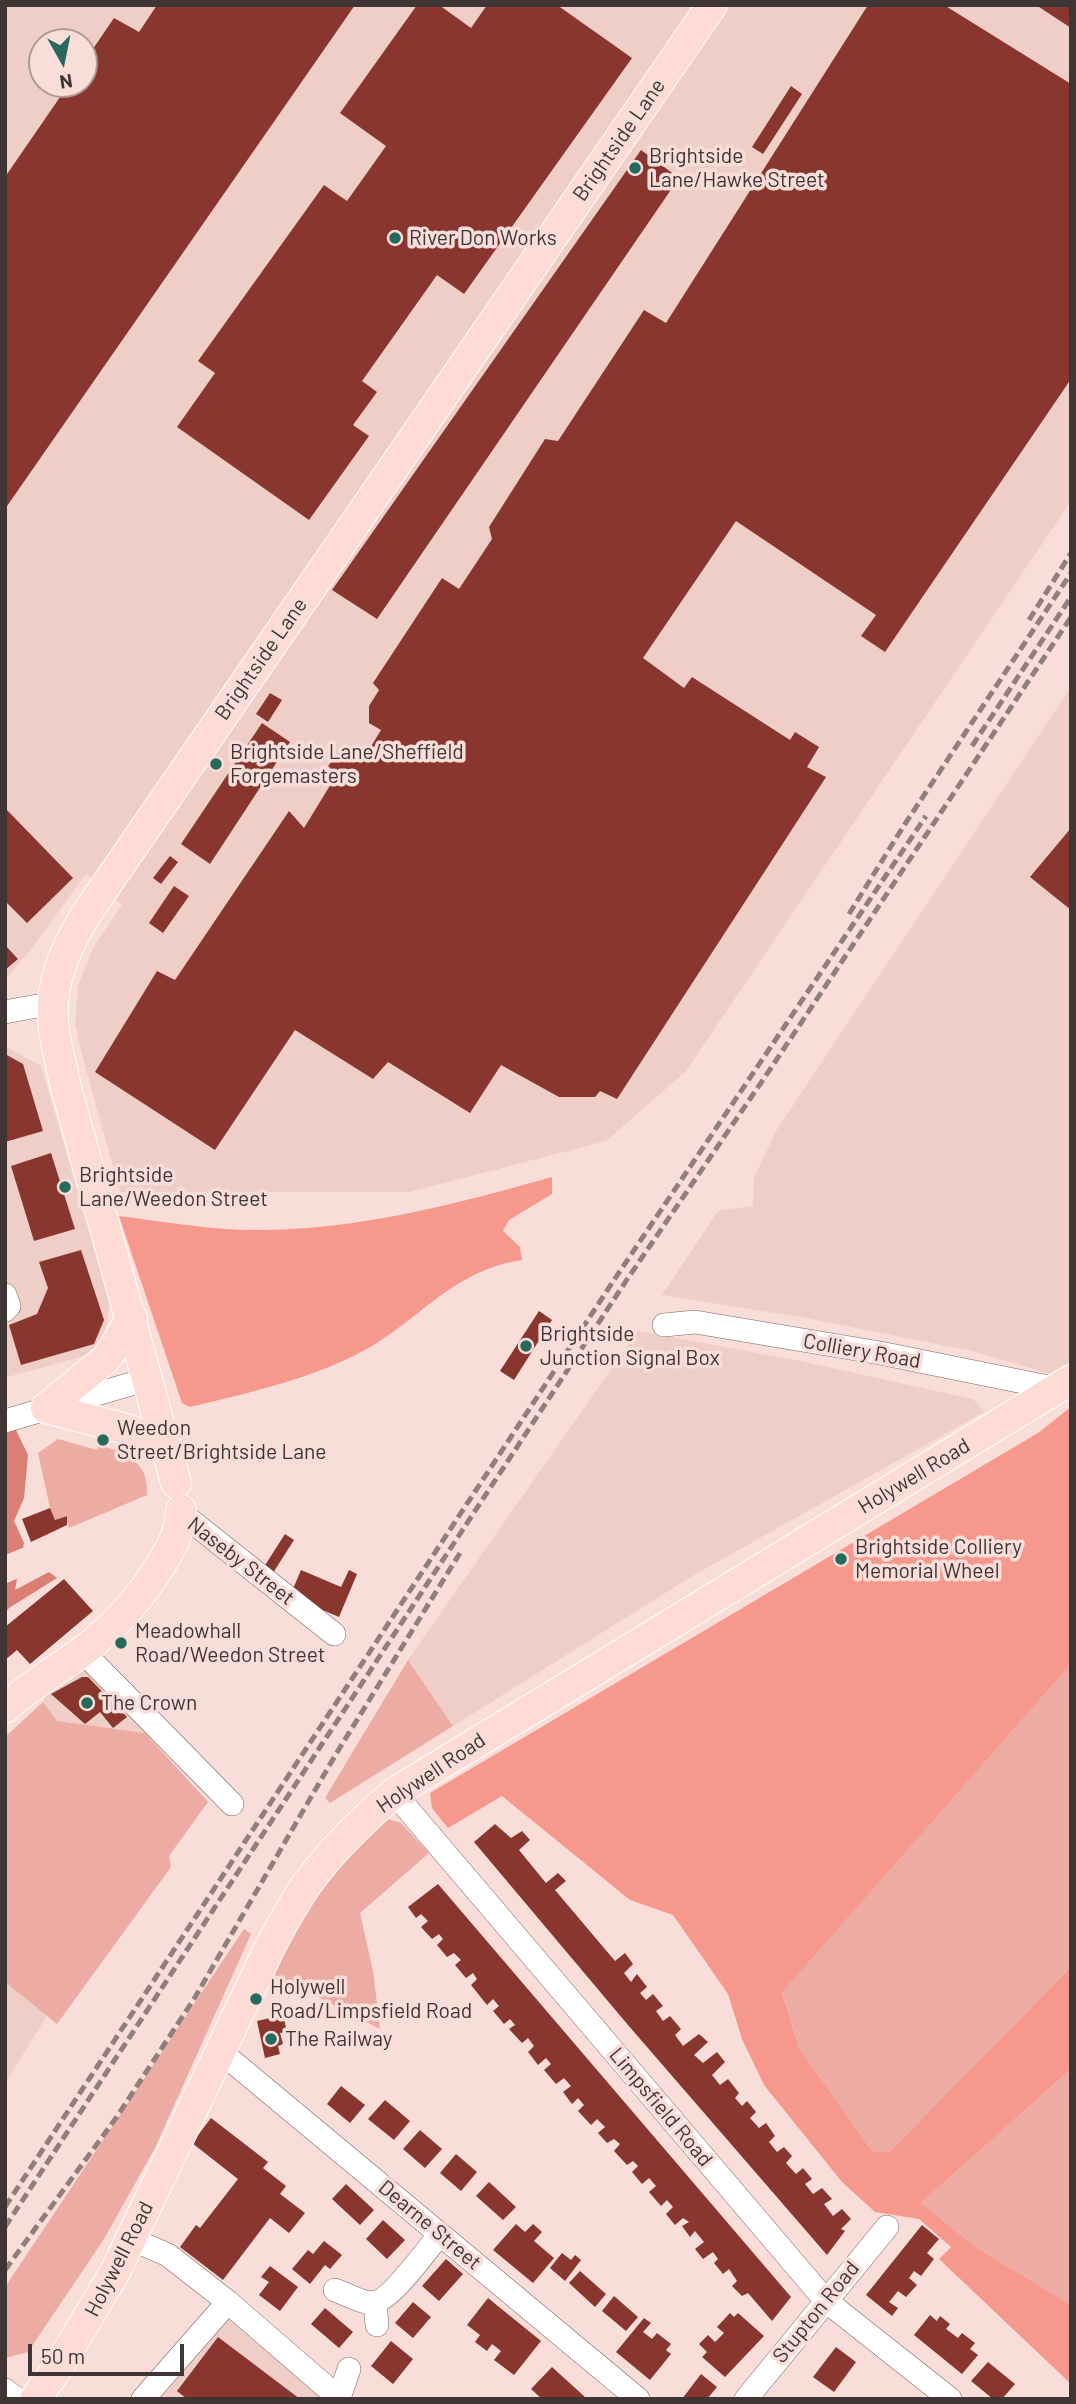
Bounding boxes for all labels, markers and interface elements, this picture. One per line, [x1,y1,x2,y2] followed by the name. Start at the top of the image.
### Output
[28,28,98,98] north arrow
[58,70,74,95] text: N
[567,74,671,206] street label: Brightside Lane
[649,143,825,193] place label: Brightside Lane/Hawke Street
[627,160,643,176] marker: Brightside Lane/Hawke Street
[409,225,557,251] place label: River Don Works
[387,230,403,246] marker: River Don Works
[209,593,313,725] street label: Brightside Lane
[230,739,464,789] place label: Brightside Lane/Sheffield Forgemasters
[208,756,224,772] marker: Brightside Lane/Sheffield Forgemasters
[79,1162,268,1212] place label: Brightside Lane/Weedon Street
[57,1179,73,1195] marker: Brightside Lane/Weedon Street
[540,1321,720,1371] place label: Brightside Junction Signal Box
[801,1328,923,1374] street label: Colliery Road
[518,1338,534,1354] marker: Brightside Junction Signal Box
[117,1415,326,1465] place label: Weedon Street/Brightside Lane
[95,1432,111,1448] marker: Weedon Street/Brightside Lane
[854,1433,974,1519] street label: Holywell Road
[183,1511,299,1611] street label: Naseby Street
[855,1534,1022,1584] place label: Brightside Colliery Memorial Wheel
[833,1551,849,1567] marker: Brightside Colliery Memorial Wheel
[135,1618,325,1668] place label: Meadowhall Road/Weedon Street
[113,1635,129,1651] marker: Meadowhall Road/Weedon Street
[101,1690,197,1716] place label: The Crown
[79,1695,95,1711] marker: The Crown
[372,1727,490,1819] street label: Holywell Road
[270,1974,472,2024] place label: Holywell Road/Limpsfield Road
[248,1991,264,2007] marker: Holywell Road/Limpsfield Road
[285,2026,392,2052] place label: The Railway
[263,2031,279,2047] marker: The Railway
[604,2042,718,2172] street label: Limpsfield Road
[374,2175,486,2275] street label: Dearne Street
[79,2197,159,2321] street label: Holywell Road
[767,2256,865,2368] street label: Stupton Road
[32,2330,187,2374] scale bar
[41,2343,85,2368] text: 50 m

